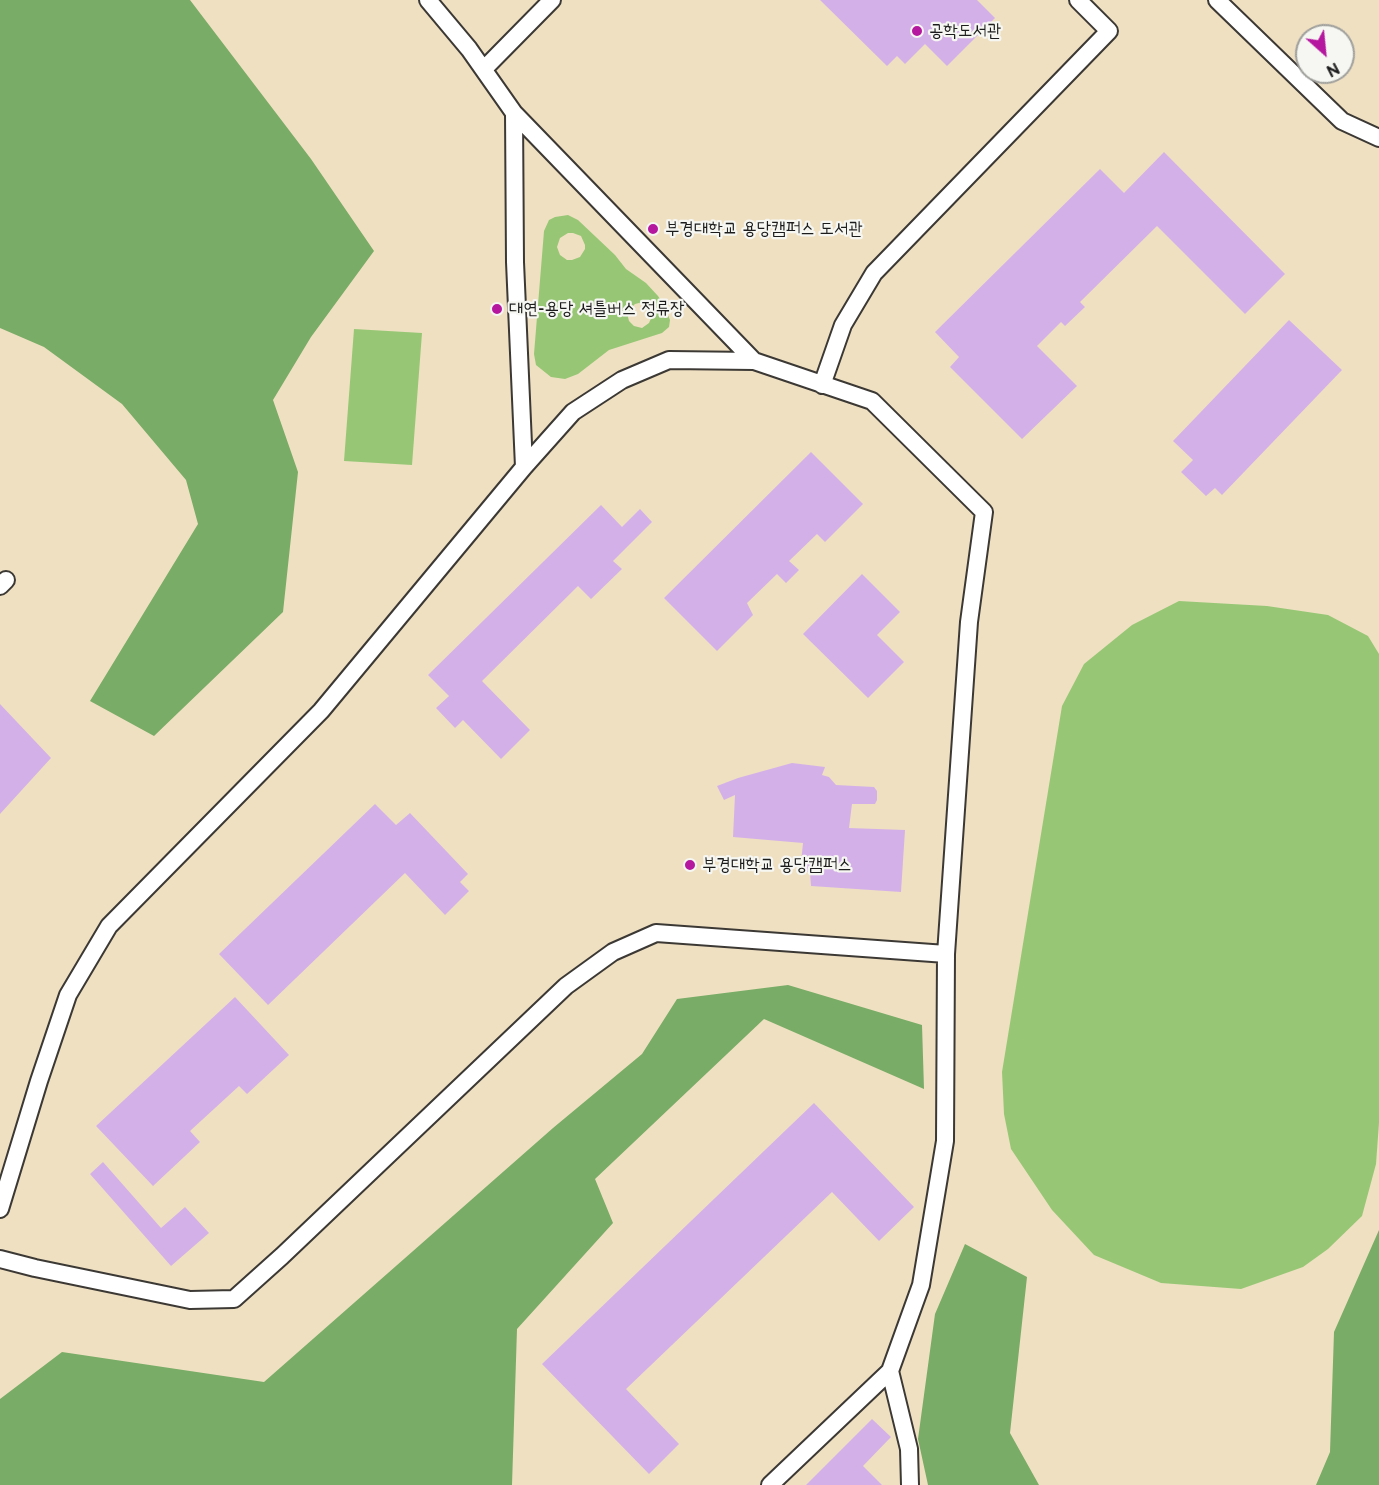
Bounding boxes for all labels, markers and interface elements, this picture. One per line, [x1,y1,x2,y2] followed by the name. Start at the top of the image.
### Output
[929,20,1001,42] place label: 공학도서관
[910,24,924,38] marker: 공학도서관
[1295,24,1355,84] north arrow
[1323,58,1342,80] text: N
[665,218,863,240] place label: 부경대학교 용당캠퍼스 도서관
[646,222,660,236] marker: 부경대학교 용당캠퍼스 도서관
[509,298,685,320] place label: 대연-용당 셔틀버스 정류장
[490,302,504,316] marker: 대연-용당 셔틀버스 정류장
[702,854,852,876] place label: 부경대학교 용당캠퍼스
[683,858,697,872] marker: 부경대학교 용당캠퍼스

